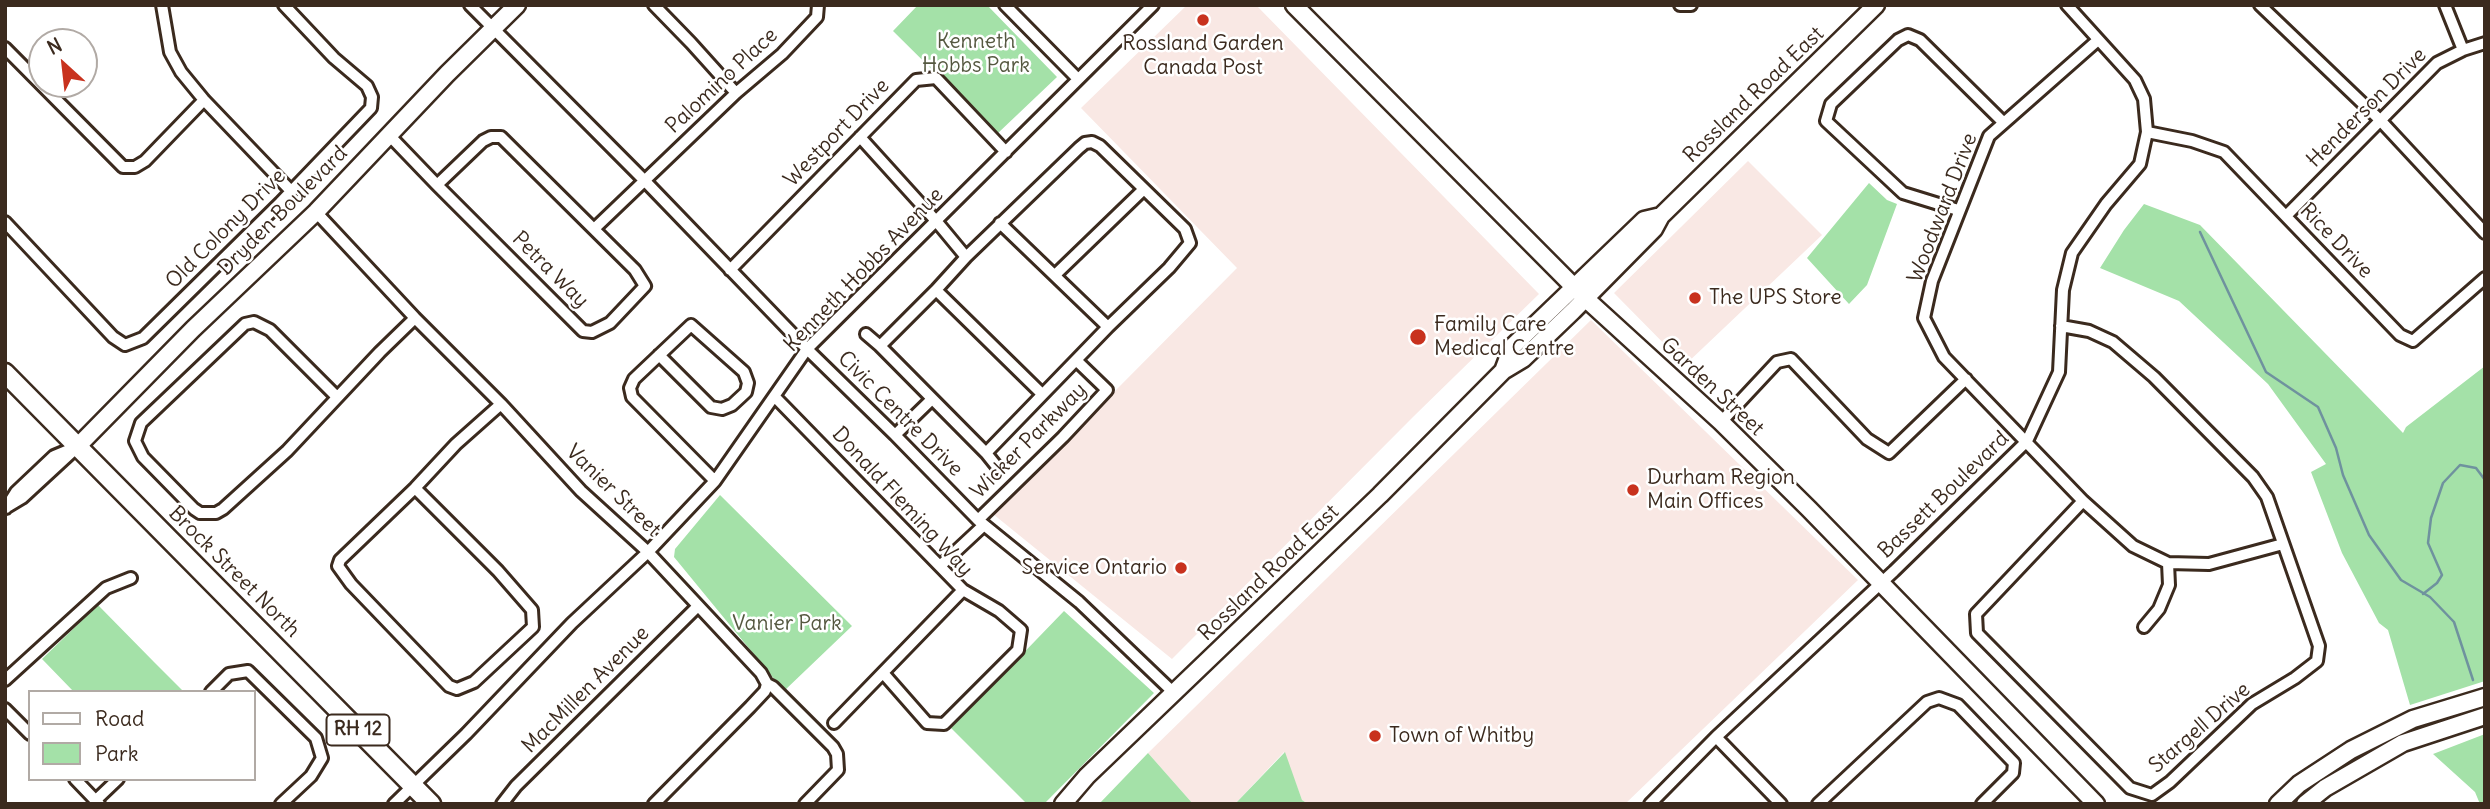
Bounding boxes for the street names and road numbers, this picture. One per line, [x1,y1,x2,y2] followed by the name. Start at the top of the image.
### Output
[1679,22,1829,168] street label: Rossland Road East
[661,23,783,139] street label: Palomino Place
[2302,43,2432,173] street label: Henderson Drive
[779,74,895,192] street label: Westport Drive
[1903,130,1983,286] street label: Woodward Drive
[213,141,353,281] street label: Dryden Boulevard
[161,164,291,294] street label: Old Colony Drive
[779,183,949,357] street label: Kenneth Hobbs Avenue
[2294,198,2378,284] street label: Rice Drive
[507,227,593,313] street label: Petra Way
[1655,333,1769,441] street label: Garden Street
[832,346,968,482] street label: Civic Centre Drive
[966,378,1092,504] street label: Wicker Parkway
[826,422,978,582] street label: Donald Fleming Way
[1873,426,2015,564] street label: Bassett Boulevard
[560,440,666,542] street label: Vanier Street
[1194,500,1344,646] street label: Rossland Road East
[163,501,305,643] street label: Brock Street North
[517,621,655,759] street label: MacMillen Avenue
[2144,677,2256,779] street label: Stargell Drive
[326,715,390,746] road number: RH 12

